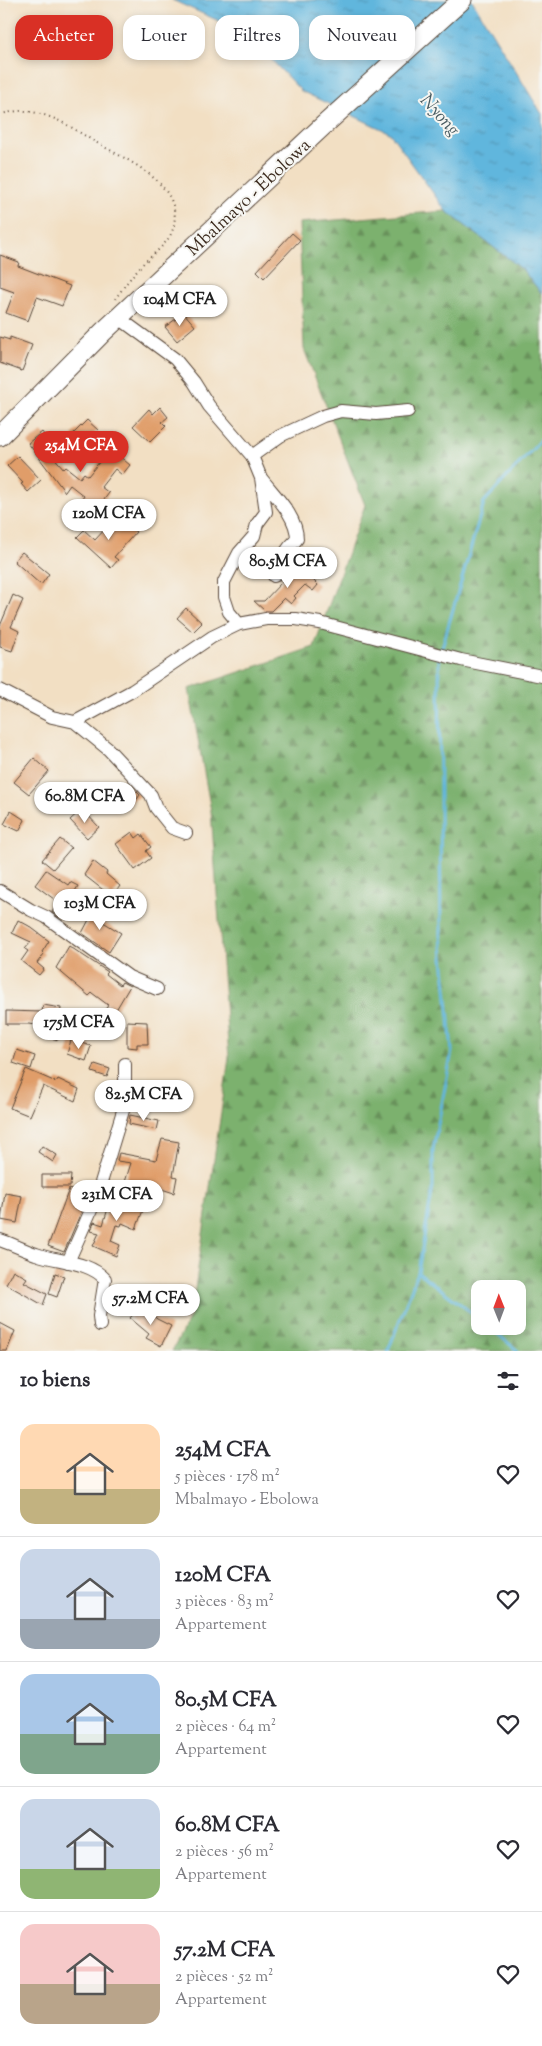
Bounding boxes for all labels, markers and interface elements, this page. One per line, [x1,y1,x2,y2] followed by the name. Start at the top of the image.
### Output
[15,15,113,60] chip: Acheter
[123,15,205,60] chip: Louer
[215,15,299,60] chip: Filtres
[309,15,415,60] chip: Nouveau
[413,88,466,143] water label: Nyong
[181,134,317,263] street label: Mbalmayo - Ebolowa
[128,284,232,327] pin: 104M CFA
[144,289,216,312] text: 104M CFA
[29,430,133,473] pin: 254M CFA
[45,435,117,458] text: 254M CFA
[57,498,161,541] pin: 120M CFA
[72,503,146,526] text: 120M CFA
[231,546,345,589] pin: 80.5M CFA
[249,551,327,574] text: 80.5M CFA
[28,782,142,824] pin: 60.8M CFA
[45,786,125,809] text: 60.8M CFA
[48,888,152,931] pin: 103M CFA
[64,893,136,916] text: 103M CFA
[27,1008,131,1050] pin: 175M CFA
[44,1012,114,1035] text: 175M CFA
[87,1080,201,1122] pin: 82.5M CFA
[106,1084,182,1107] text: 82.5M CFA
[65,1180,169,1222] pin: 231M CFA
[81,1184,153,1207] text: 231M CFA
[471,1280,526,1335] north arrow
[471,1280,526,1335] map controls
[94,1284,208,1326] pin: 57.2M CFA
[113,1288,189,1311] text: 57.2M CFA
[20,1366,90,1396] text: 10 biens
[494,1367,522,1395] icon: filters
[175,1436,271,1466] text: 254M CFA
[60,1444,120,1504] icon: home
[494,1460,522,1488] icon: heart
[175,1466,280,1489] text: 5 pièces · 178 m²
[175,1489,319,1512] text: Mbalmayo - Ebolowa
[175,1561,271,1591] text: 120M CFA
[60,1569,120,1629] icon: home
[494,1585,522,1613] icon: heart
[175,1591,274,1614] text: 3 pièces · 83 m²
[175,1614,267,1637] text: Appartement
[175,1686,277,1716] text: 80.5M CFA
[60,1694,120,1754] icon: home
[494,1710,522,1738] icon: heart
[175,1716,276,1739] text: 2 pièces · 64 m²
[175,1739,267,1762] text: Appartement
[175,1811,280,1841] text: 60.8M CFA
[60,1819,120,1879] icon: home
[494,1835,522,1863] icon: heart
[175,1841,274,1864] text: 2 pièces · 56 m²
[175,1864,267,1887] text: Appartement
[175,1936,275,1966] text: 57.2M CFA
[60,1944,120,2004] icon: home
[494,1960,522,1988] icon: heart
[175,1966,274,1989] text: 2 pièces · 52 m²
[175,1989,267,2012] text: Appartement

